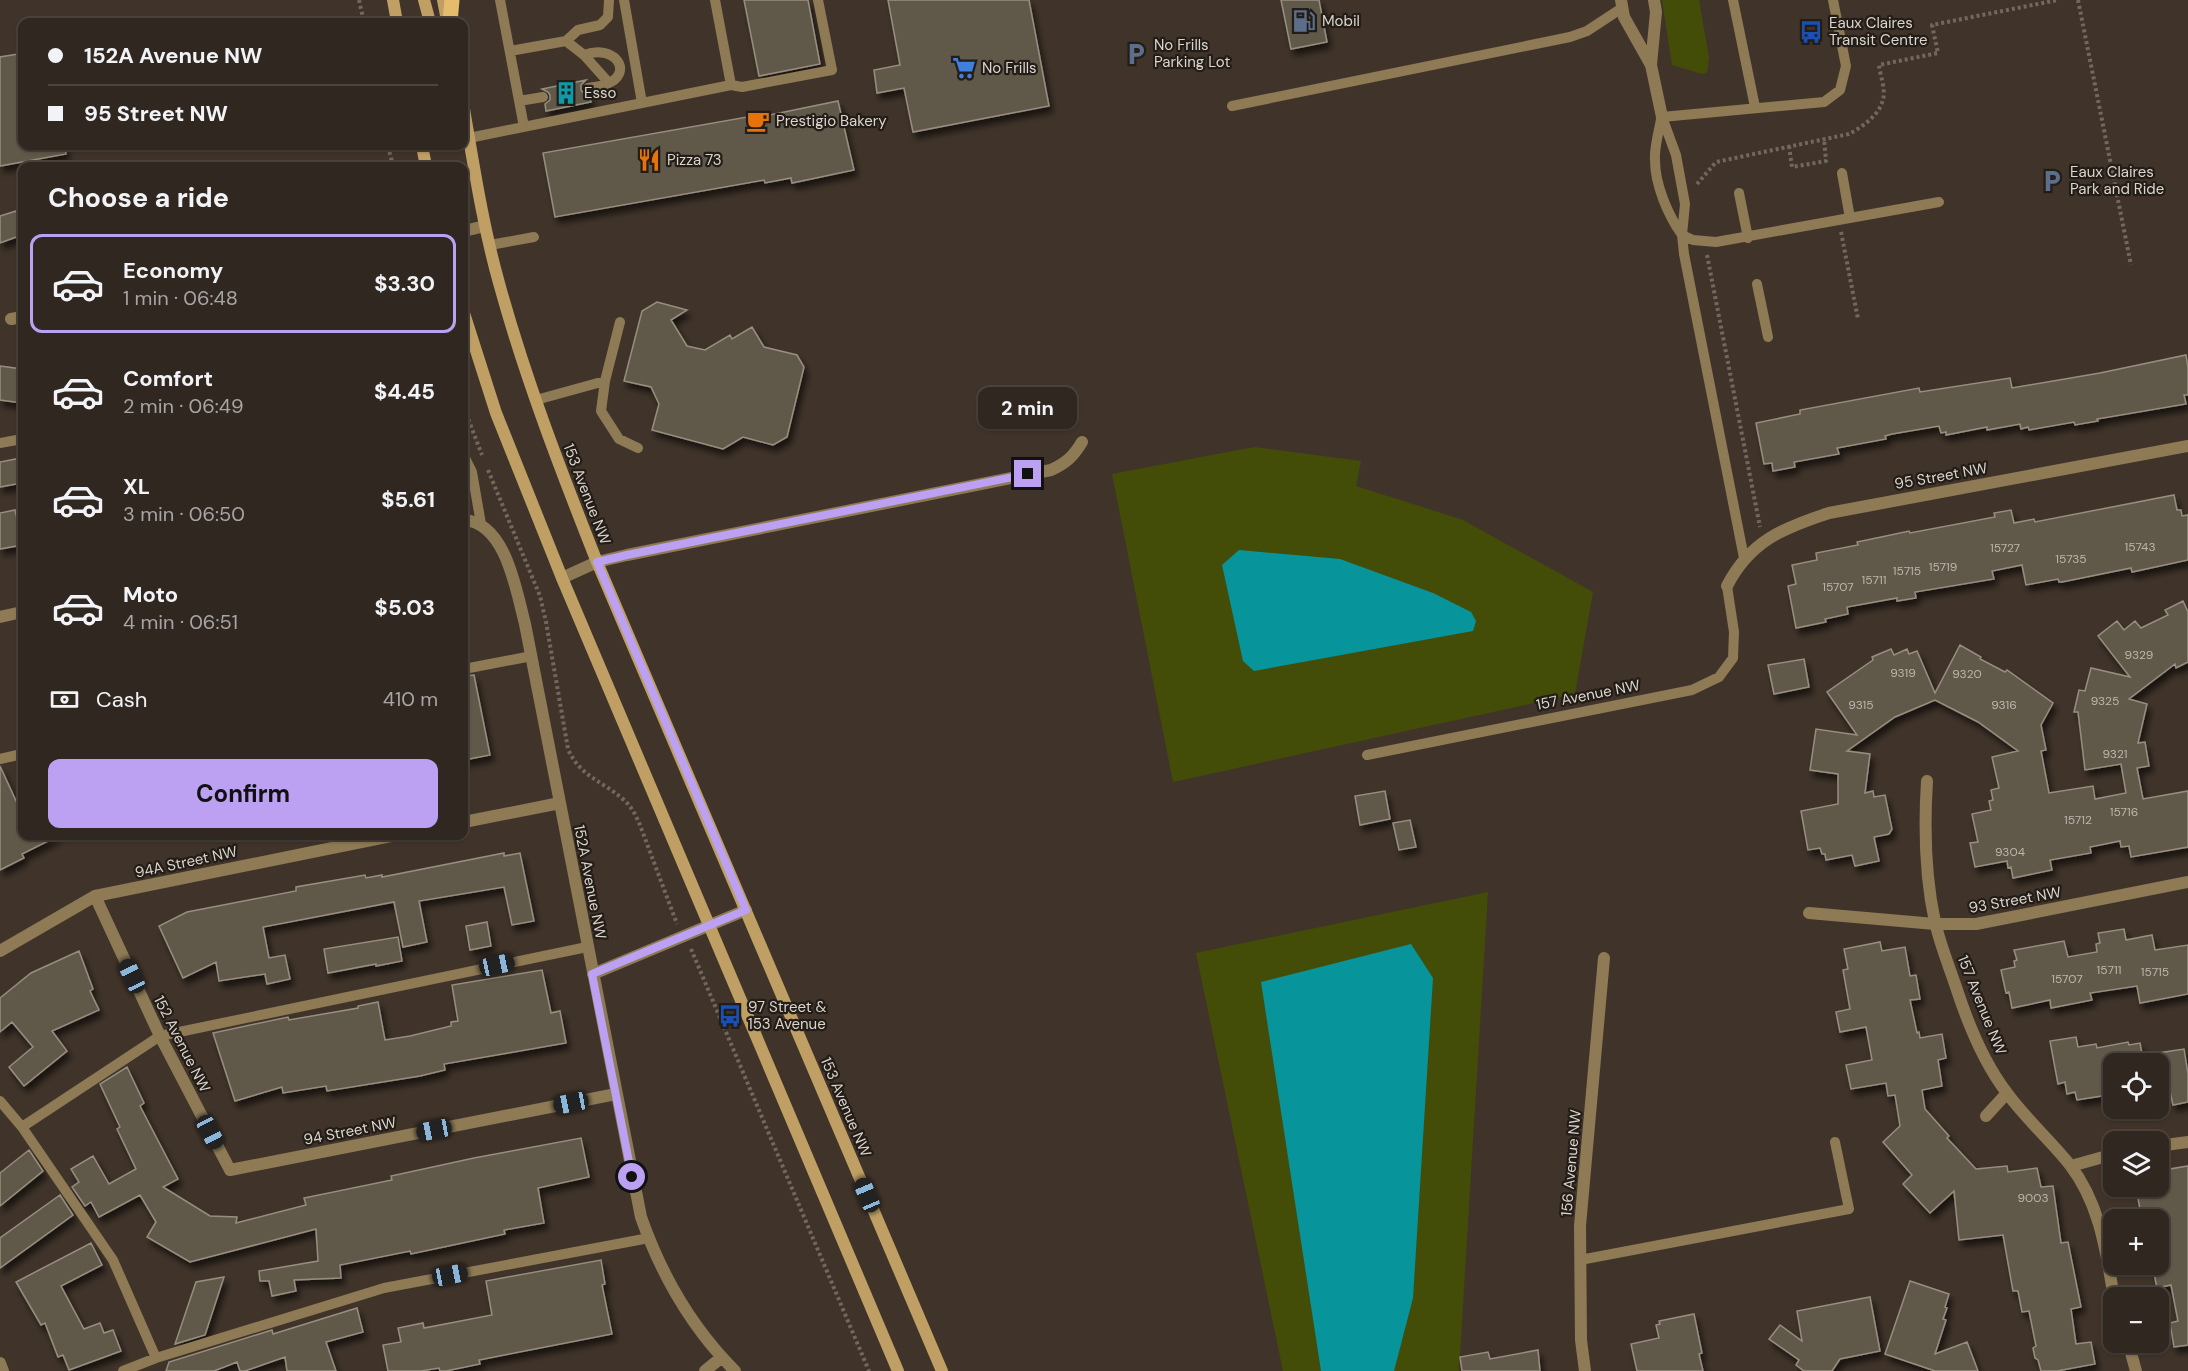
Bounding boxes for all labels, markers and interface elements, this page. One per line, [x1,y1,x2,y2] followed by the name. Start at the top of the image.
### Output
[1291,8,1317,34] fuel station icon: Mobil
[1322,11,1360,31] place label: Mobil
[1829,13,1927,50] place label: Eaux Claires Transit Centre
[1798,19,1824,45] bus stop icon: Eaux Claires Transit Centre
[1154,35,1230,72] place label: No Frills Parking Lot
[84,41,263,70] text: 152A Avenue NW
[1123,41,1149,67] parking icon: No Frills Parking Lot
[951,55,977,81] supermarket icon: No Frills
[982,58,1037,78] place label: No Frills
[553,80,579,106] building icon: Esso
[584,83,617,103] place label: Esso
[84,99,228,128] text: 95 Street NW
[745,108,771,134] cafe icon: Prestigio Bakery
[776,111,887,131] place label: Prestigio Bakery
[636,147,662,173] restaurant icon: Pizza 73
[667,150,722,170] place label: Pizza 73
[2070,162,2164,199] place label: Eaux Claires Park and Ride
[2039,168,2065,194] parking icon: Eaux Claires Park and Ride
[48,180,229,215] text: Choose a ride
[123,256,223,285] text: Economy
[51,257,105,311] icon: car
[374,269,435,298] text: $3.30
[123,285,238,311] text: 1 min · 06:48
[123,364,213,393] text: Comfort
[51,365,105,419] icon: car
[374,377,435,406] text: $4.45
[978,387,1078,429] callout: 2 min
[123,393,244,419] text: 2 min · 06:49
[1001,395,1054,421] text: 2 min
[559,441,616,548] street label: 153 Avenue NW
[1893,458,1989,494] street label: 95 Street NW
[1014,460,1041,487] route end
[123,472,150,501] text: XL
[51,473,105,527] icon: car
[381,485,435,514] text: $5.61
[123,501,245,527] text: 3 min · 06:50
[2125,539,2155,555] house number: 15743
[1990,540,2020,556] house number: 15727
[2055,551,2087,567] house number: 15735
[1929,559,1957,575] house number: 15719
[1893,563,1921,579] house number: 15715
[1862,572,1886,588] house number: 15711
[1822,579,1854,595] house number: 15707
[123,580,178,609] text: Moto
[51,581,105,635] icon: car
[375,593,435,622] text: $5.03
[123,609,238,635] text: 4 min · 06:51
[2125,647,2153,663] house number: 9329
[1890,665,1916,681] house number: 9319
[1952,666,1982,682] house number: 9320
[1534,675,1642,715] street label: 157 Avenue NW
[48,683,81,716] icon: cash
[96,685,147,714] text: Cash
[383,686,438,712] text: 410 m
[2091,693,2119,709] house number: 9325
[1848,697,1874,713] house number: 9315
[1991,697,2017,713] house number: 9316
[2102,746,2128,762] house number: 9321
[48,759,438,828] button: Confirm
[2110,804,2138,820] house number: 15716
[2064,812,2092,828] house number: 15712
[569,823,611,941] street label: 152A Avenue NW
[133,841,239,883] street label: 94A Street NW
[1995,844,2025,860] house number: 9304
[1967,882,2063,918] street label: 93 Street NW
[478,952,516,978] car
[1953,952,2011,1058] street label: 157 Avenue NW
[116,956,148,996] car
[2097,962,2121,978] house number: 15711
[2141,964,2169,980] house number: 15715
[2051,971,2083,987] house number: 15707
[149,992,215,1096] street label: 152 Avenue NW
[748,997,827,1034] place label: 97 Street & 153 Avenue
[717,1003,743,1029] bus stop icon: 97 Street & 153 Avenue
[2103,1053,2169,1353] map controls
[2103,1053,2169,1119] button: locate
[816,1054,876,1160] street label: 153 Avenue NW
[552,1091,590,1115] car
[1556,1108,1586,1217] street label: 156 Avenue NW
[194,1112,226,1152] car
[302,1112,398,1150] street label: 94 Street NW
[415,1118,453,1142] car
[2103,1131,2169,1197] button: layers
[618,1163,645,1190] route start
[852,1175,882,1215] car
[2017,1190,2049,1206] house number: 9003
[2103,1209,2169,1275] button: +
[431,1263,469,1287] car
[2103,1287,2169,1353] button: −

